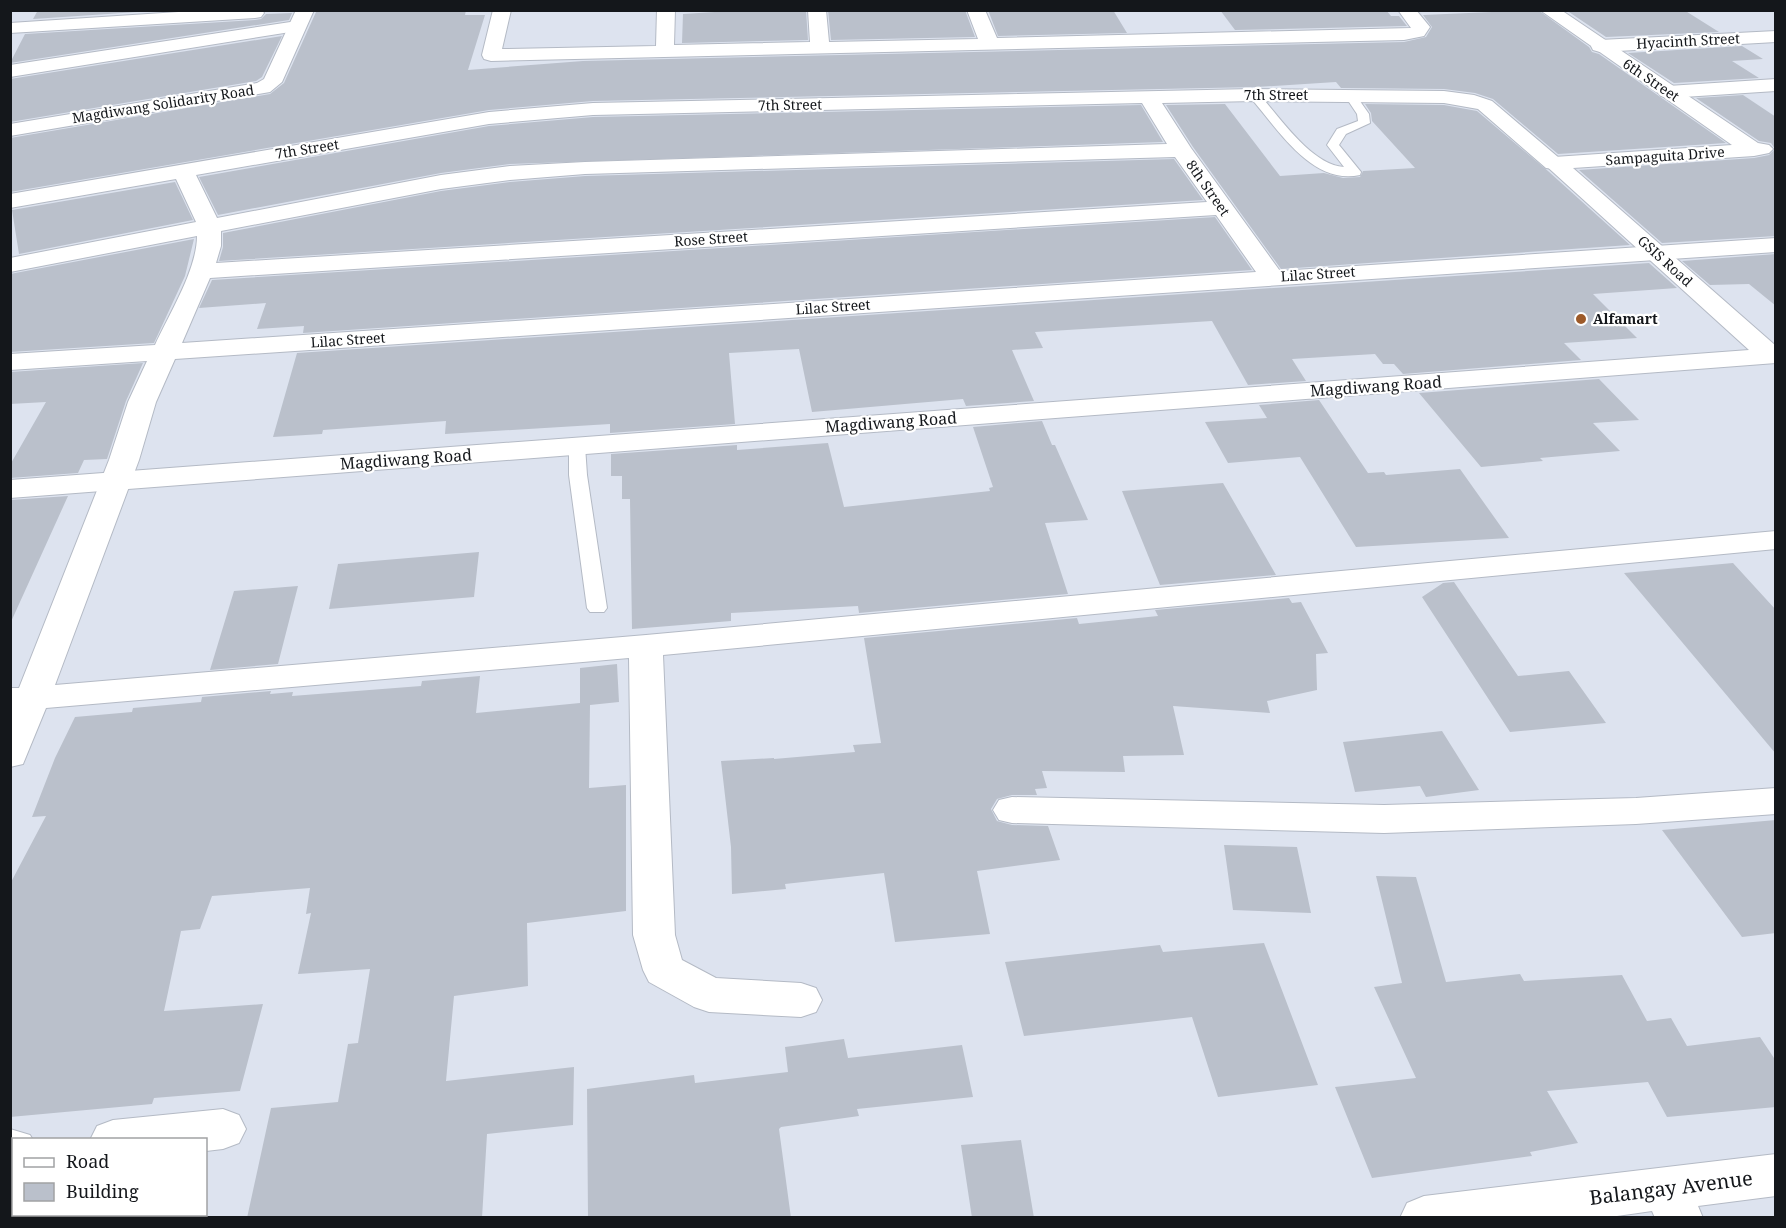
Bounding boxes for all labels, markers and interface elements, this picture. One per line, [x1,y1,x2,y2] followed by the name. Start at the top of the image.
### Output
[1636,28,1740,53] street label: Hyacinth Street
[1619,54,1683,105] street label: 6th Street
[71,80,256,127] street label: Magdiwang Solidarity Road
[1244,85,1308,104] street label: 7th Street
[758,94,822,115] street label: 7th Street
[274,134,340,163] street label: 7th Street
[1605,142,1725,169] street label: Sampaguita Drive
[1182,156,1235,220] street label: 8th Street
[674,226,748,251] street label: Rose Street
[1634,231,1697,291] street label: GSIS Road
[1280,261,1356,286] street label: Lilac Street
[795,294,871,319] street label: Lilac Street
[1593,309,1658,328] place label: Alfamart
[1574,312,1588,326] marker: Alfamart
[310,327,386,352] street label: Lilac Street
[1309,370,1443,402] street label: Magdiwang Road
[824,406,958,438] street label: Magdiwang Road
[339,443,473,475] street label: Magdiwang Road
[12,1138,207,1216] legend
[66,1149,109,1173] text: Road
[1588,1164,1754,1211] street label: Balangay Avenue
[66,1179,139,1203] text: Building

